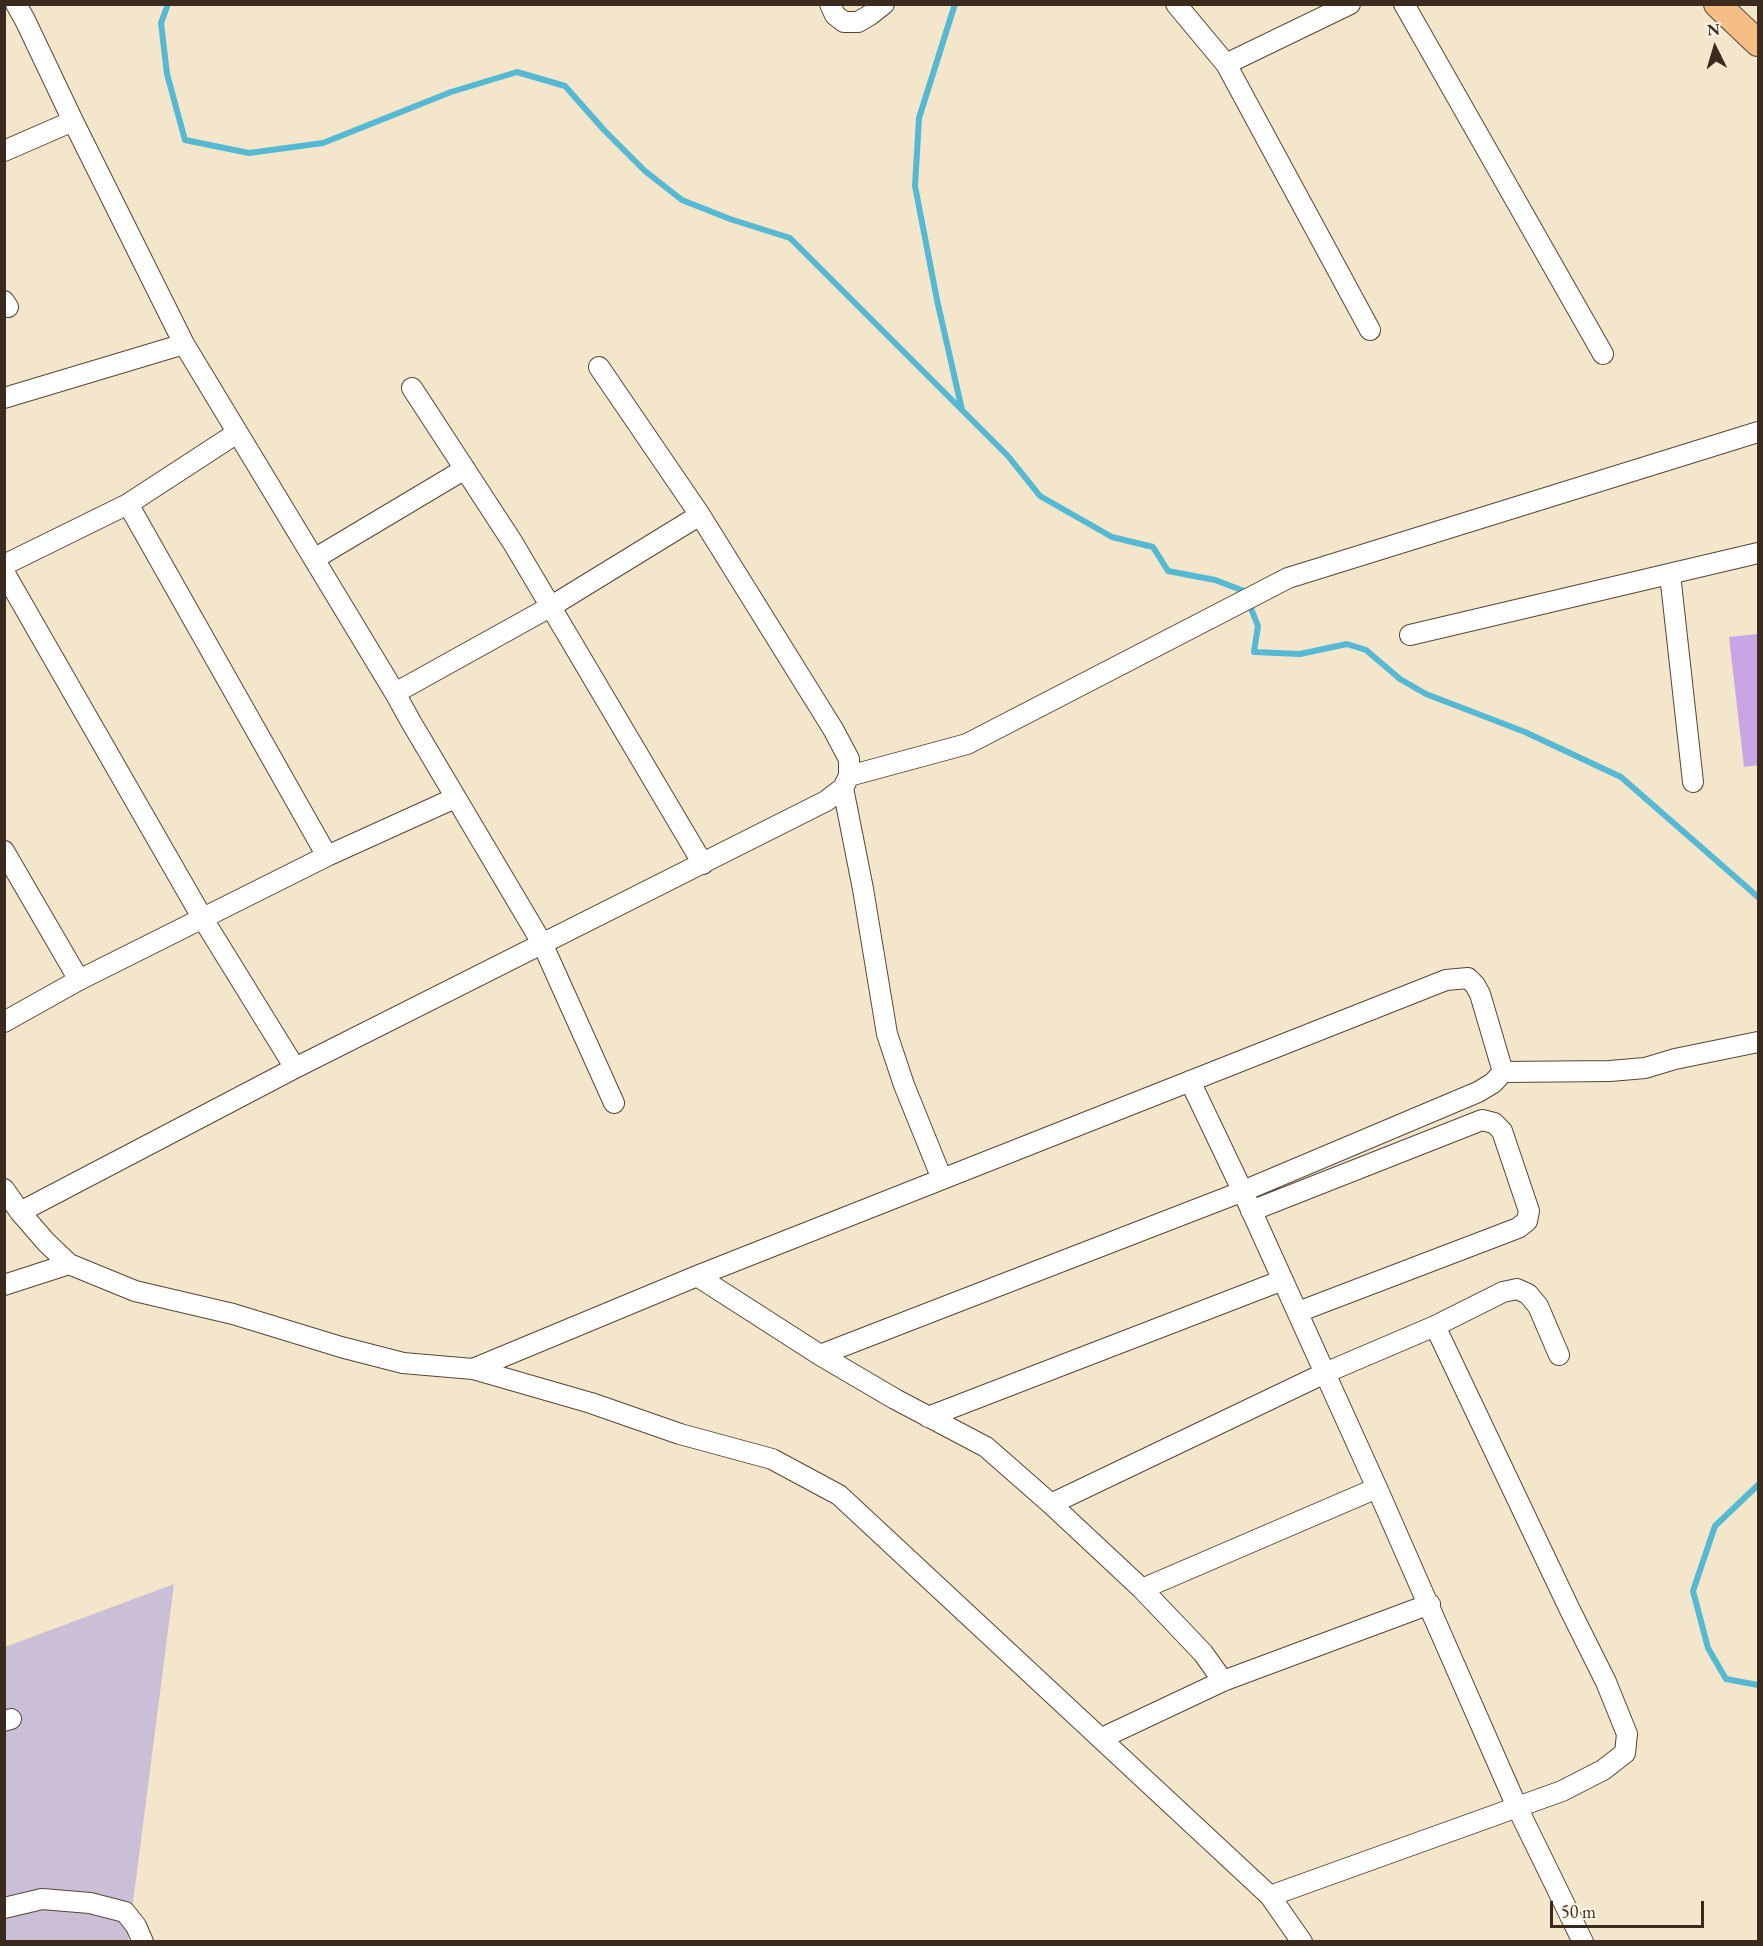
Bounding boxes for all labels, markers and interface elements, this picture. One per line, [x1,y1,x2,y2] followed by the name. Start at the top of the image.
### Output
[1685,18,1745,78] north arrow
[1706,19,1721,41] text: N
[1553,1889,1708,1927] scale bar
[1561,1900,1596,1923] text: 50 m

